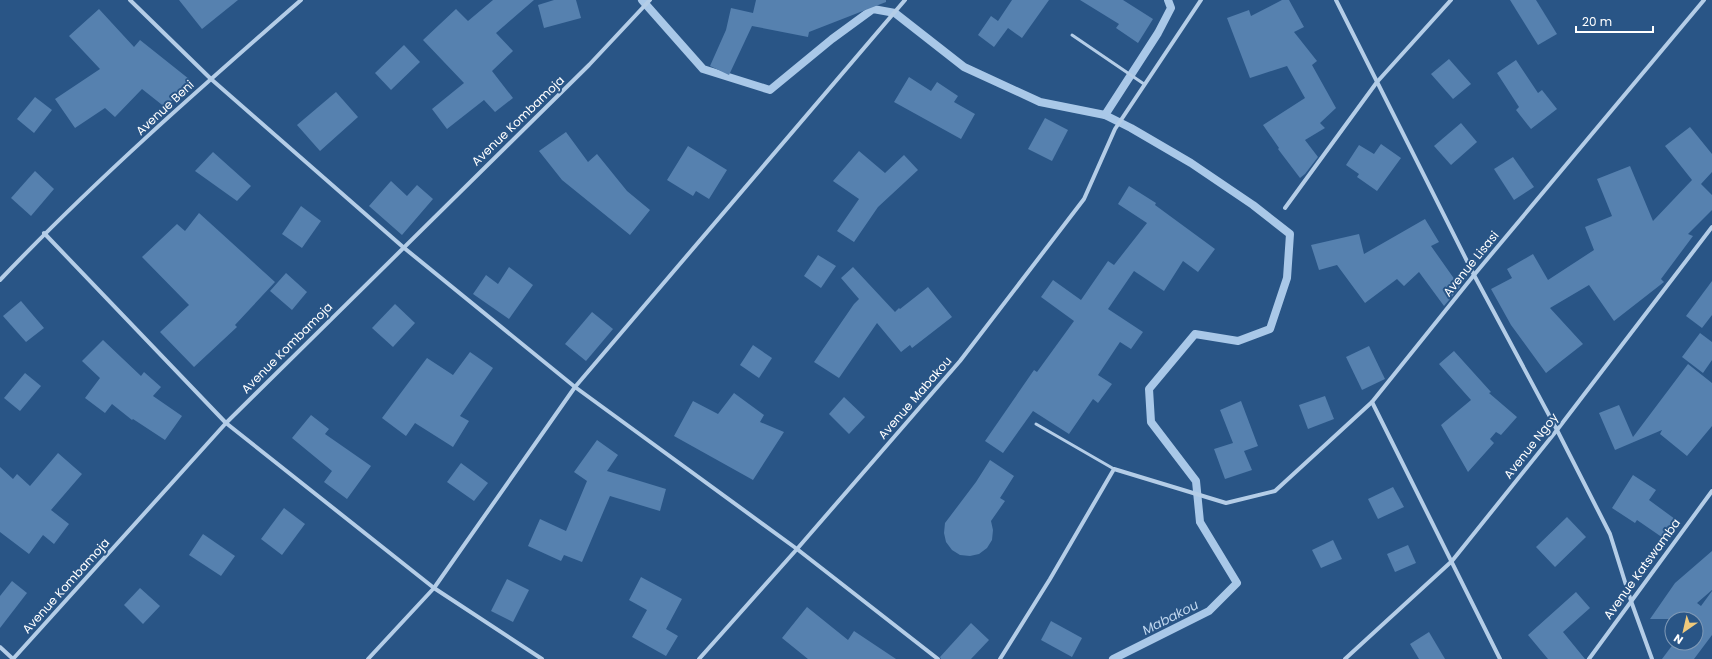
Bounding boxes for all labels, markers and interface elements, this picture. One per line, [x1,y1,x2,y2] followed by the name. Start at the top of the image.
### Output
[1576,8,1653,34] scale bar
[1582,13,1612,30] text: 20 m
[468,72,568,169] street label: Avenue Kombamoja
[132,76,197,139] street label: Avenue Beni
[1439,227,1502,300] street label: Avenue Lisasi
[237,298,336,397] street label: Avenue Kombamoja
[874,353,955,443] street label: Avenue Mabakou
[1500,409,1562,482] street label: Avenue Ngoy
[1599,515,1684,623] street label: Avenue Katswamba
[18,534,113,637] street label: Avenue Kombamoja
[1139,595,1202,640] water label: Mabakou
[1664,611,1704,651] north arrow
[1671,630,1686,648] text: N

